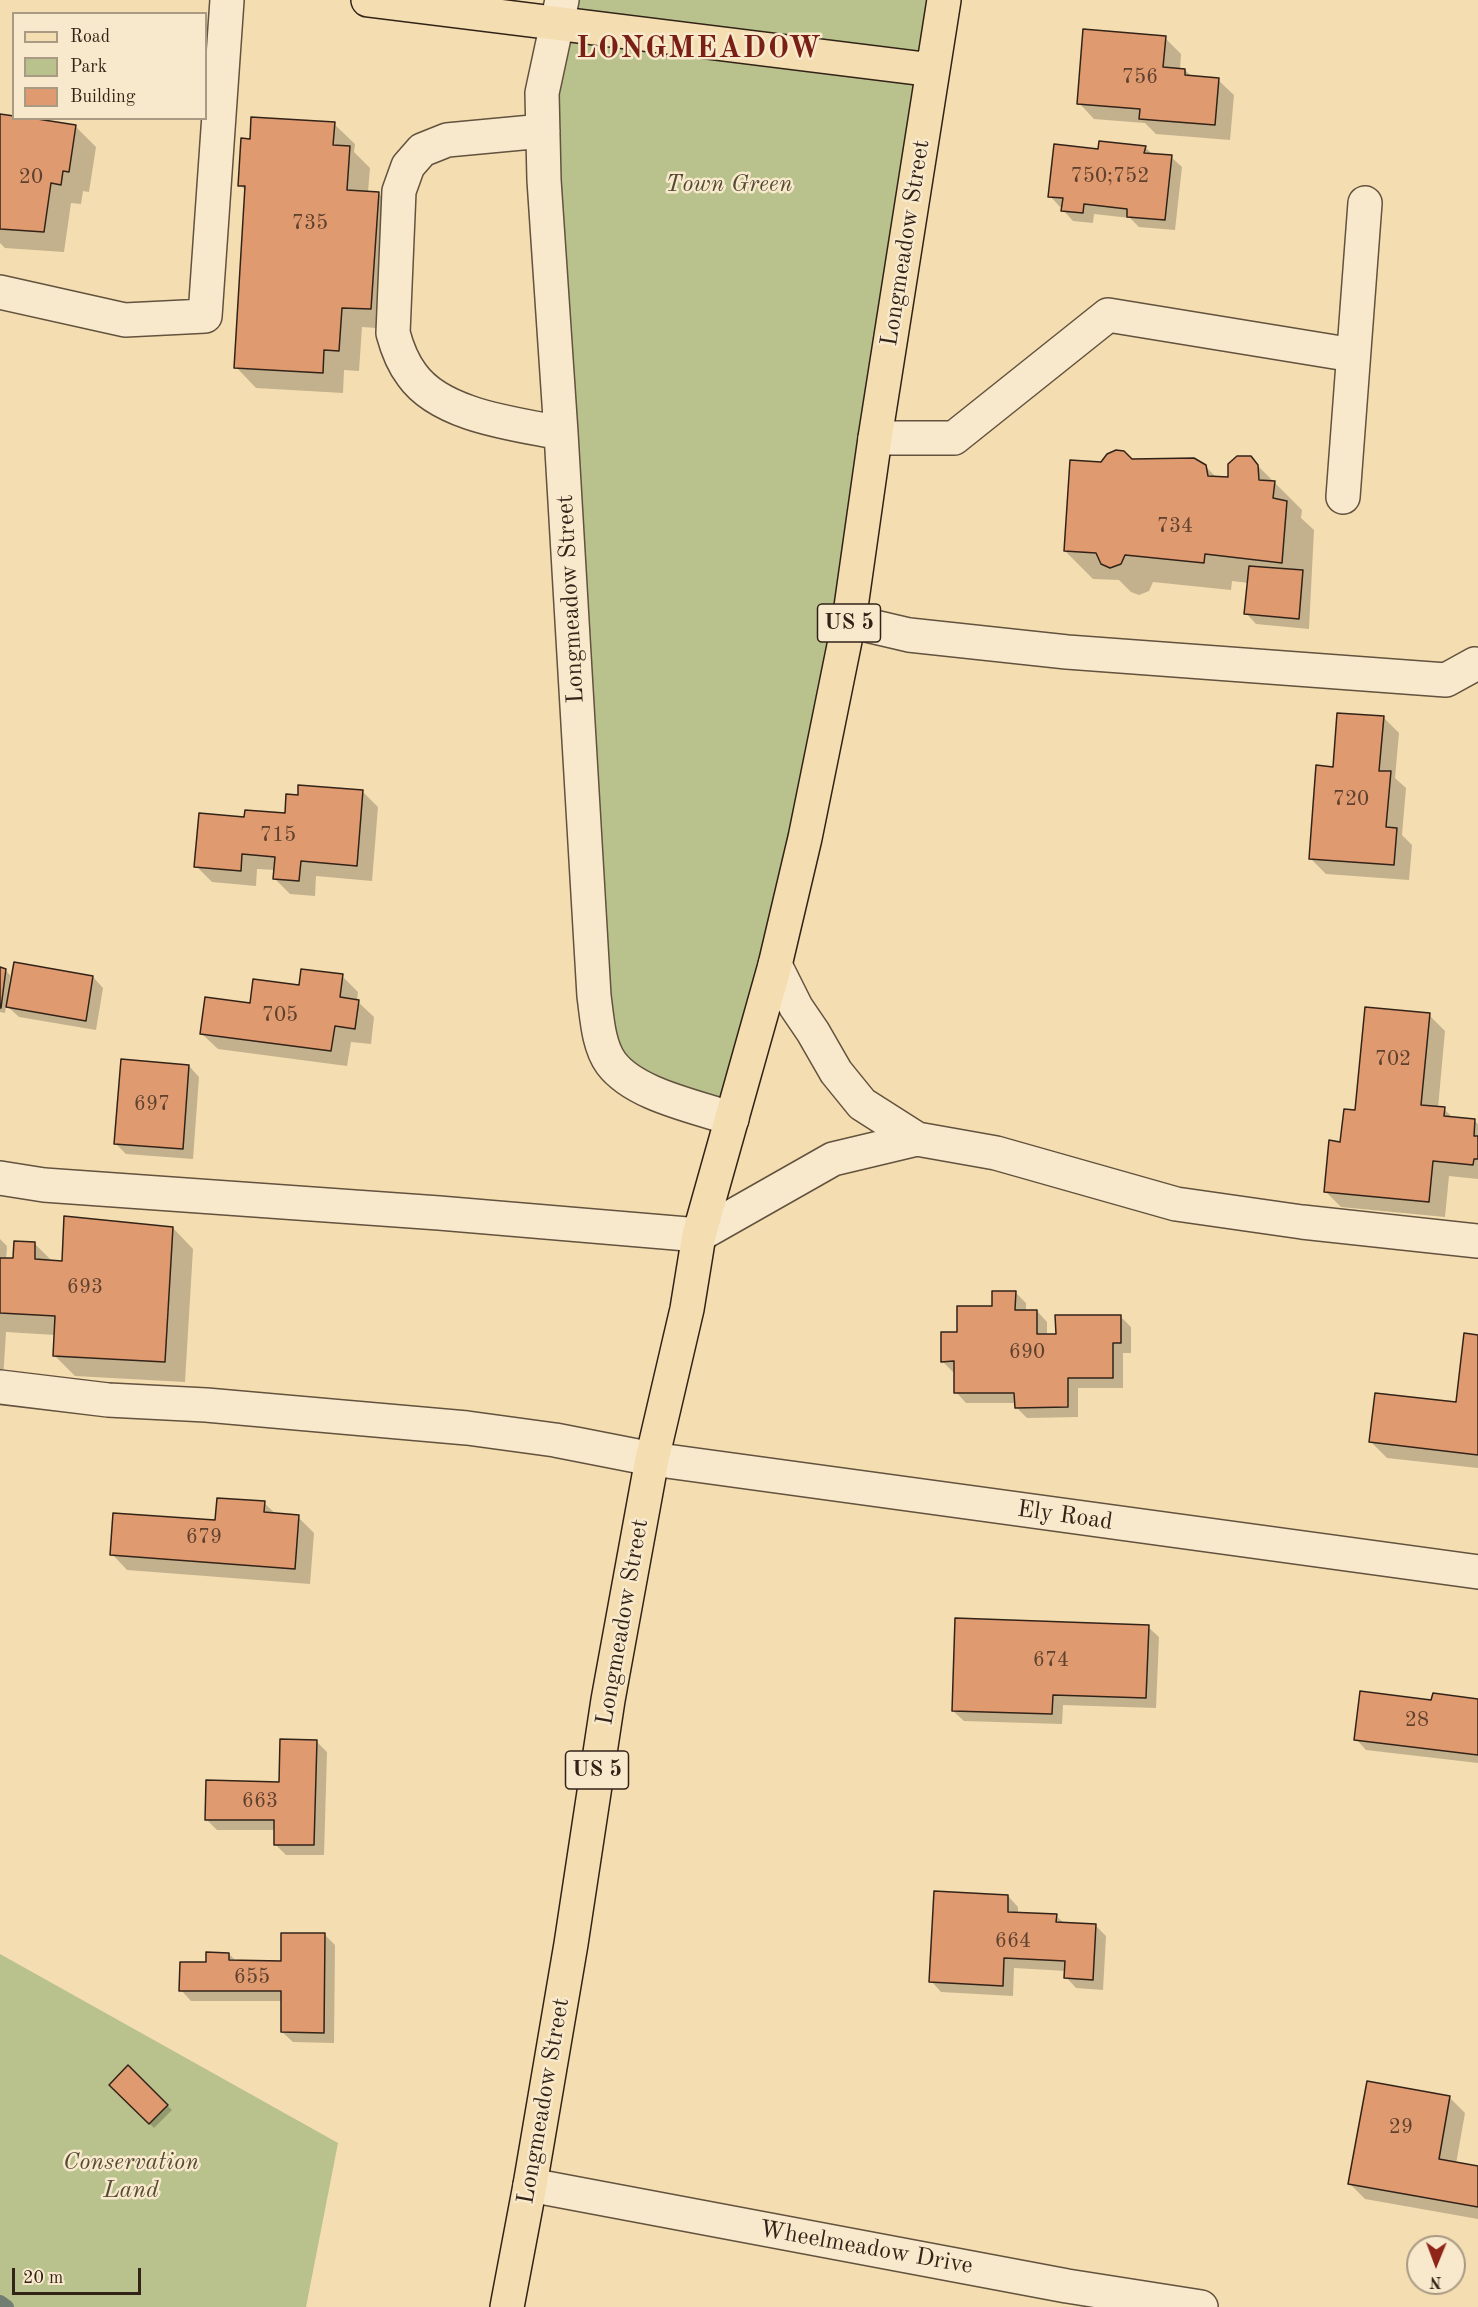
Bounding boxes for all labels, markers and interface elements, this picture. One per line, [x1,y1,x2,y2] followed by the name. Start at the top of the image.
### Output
[12,12,207,120] legend
[70,28,110,46] text: Road
[576,31,822,67] district label: LONGMEADOW
[70,58,107,76] text: Park
[1122,64,1158,90] house number: 756
[70,88,135,106] text: Building
[875,138,937,348] street label: Longmeadow Street
[1071,163,1149,189] house number: 750;752
[19,164,43,190] house number: 20
[666,171,792,199] park label: Town Green
[292,210,328,236] house number: 735
[551,494,591,704] street label: Longmeadow Street
[1157,513,1193,539] house number: 734
[818,604,880,642] road number: US 5
[1333,786,1369,812] house number: 720
[260,822,296,848] house number: 715
[262,1002,298,1028] house number: 705
[1375,1046,1411,1072] house number: 702
[134,1091,170,1117] house number: 697
[67,1274,103,1300] house number: 693
[1009,1339,1045,1365] house number: 690
[1015,1495,1115,1537] street label: Ely Road
[591,1517,655,1727] street label: Longmeadow Street
[186,1524,222,1550] house number: 679
[1033,1647,1069,1673] house number: 674
[1405,1707,1429,1733] house number: 28
[566,1751,628,1789] road number: US 5
[242,1788,278,1814] house number: 663
[995,1928,1031,1954] house number: 664
[234,1964,270,1990] house number: 655
[512,1996,576,2206] street label: Longmeadow Street
[1389,2114,1413,2140] house number: 29
[63,2149,199,2205] park label: Conservation Land
[757,2215,975,2281] street label: Wheelmeadow Drive
[1406,2235,1466,2295] north arrow
[15,2256,144,2294] scale bar
[23,2269,63,2287] text: 20 m
[1429,2273,1442,2289] text: N

